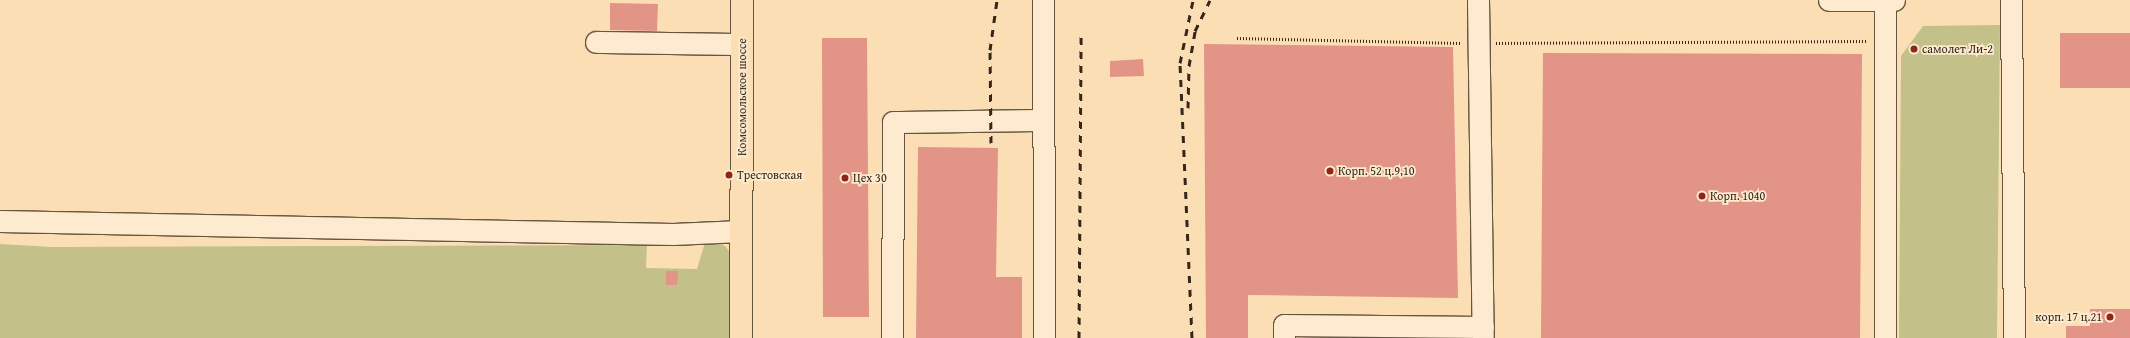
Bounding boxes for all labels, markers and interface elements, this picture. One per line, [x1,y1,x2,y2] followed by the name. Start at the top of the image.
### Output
[735,38,749,156] street label: Комсомольское шоссе
[1922,42,1993,56] place label: самолет Ли-2
[1909,44,1919,54] marker: самолет Ли-2
[1338,164,1414,178] place label: Корп. 52 ц.9,10
[1325,166,1335,176] marker: Корп. 52 ц.9,10
[737,168,802,182] place label: Трестовская
[724,170,734,180] marker: Трестовская
[853,171,887,185] place label: Цех 30
[840,173,850,183] marker: Цех 30
[1710,189,1765,203] place label: Корп. 1040
[1697,191,1707,201] marker: Корп. 1040
[2035,310,2102,324] place label: корп. 17 ц.21
[2105,312,2115,322] marker: корп. 17 ц.21

